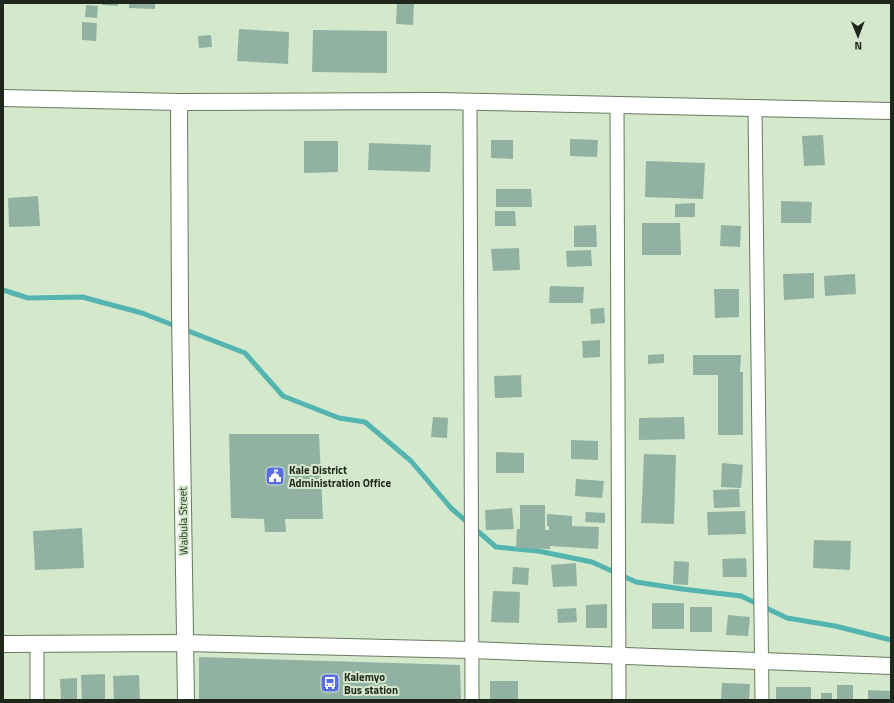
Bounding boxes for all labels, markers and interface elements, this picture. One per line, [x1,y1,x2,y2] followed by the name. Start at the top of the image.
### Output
[838,16,878,56] north arrow
[854,38,862,54] text: N
[289,462,391,491] place label: Kale District Administration Office
[264,465,286,487] public building icon: Kale District Administration Office
[174,487,192,555] street label: Waibula Street
[344,669,398,698] place label: Kalemyo Bus station
[319,672,341,694] bus stop icon: Kalemyo Bus station

